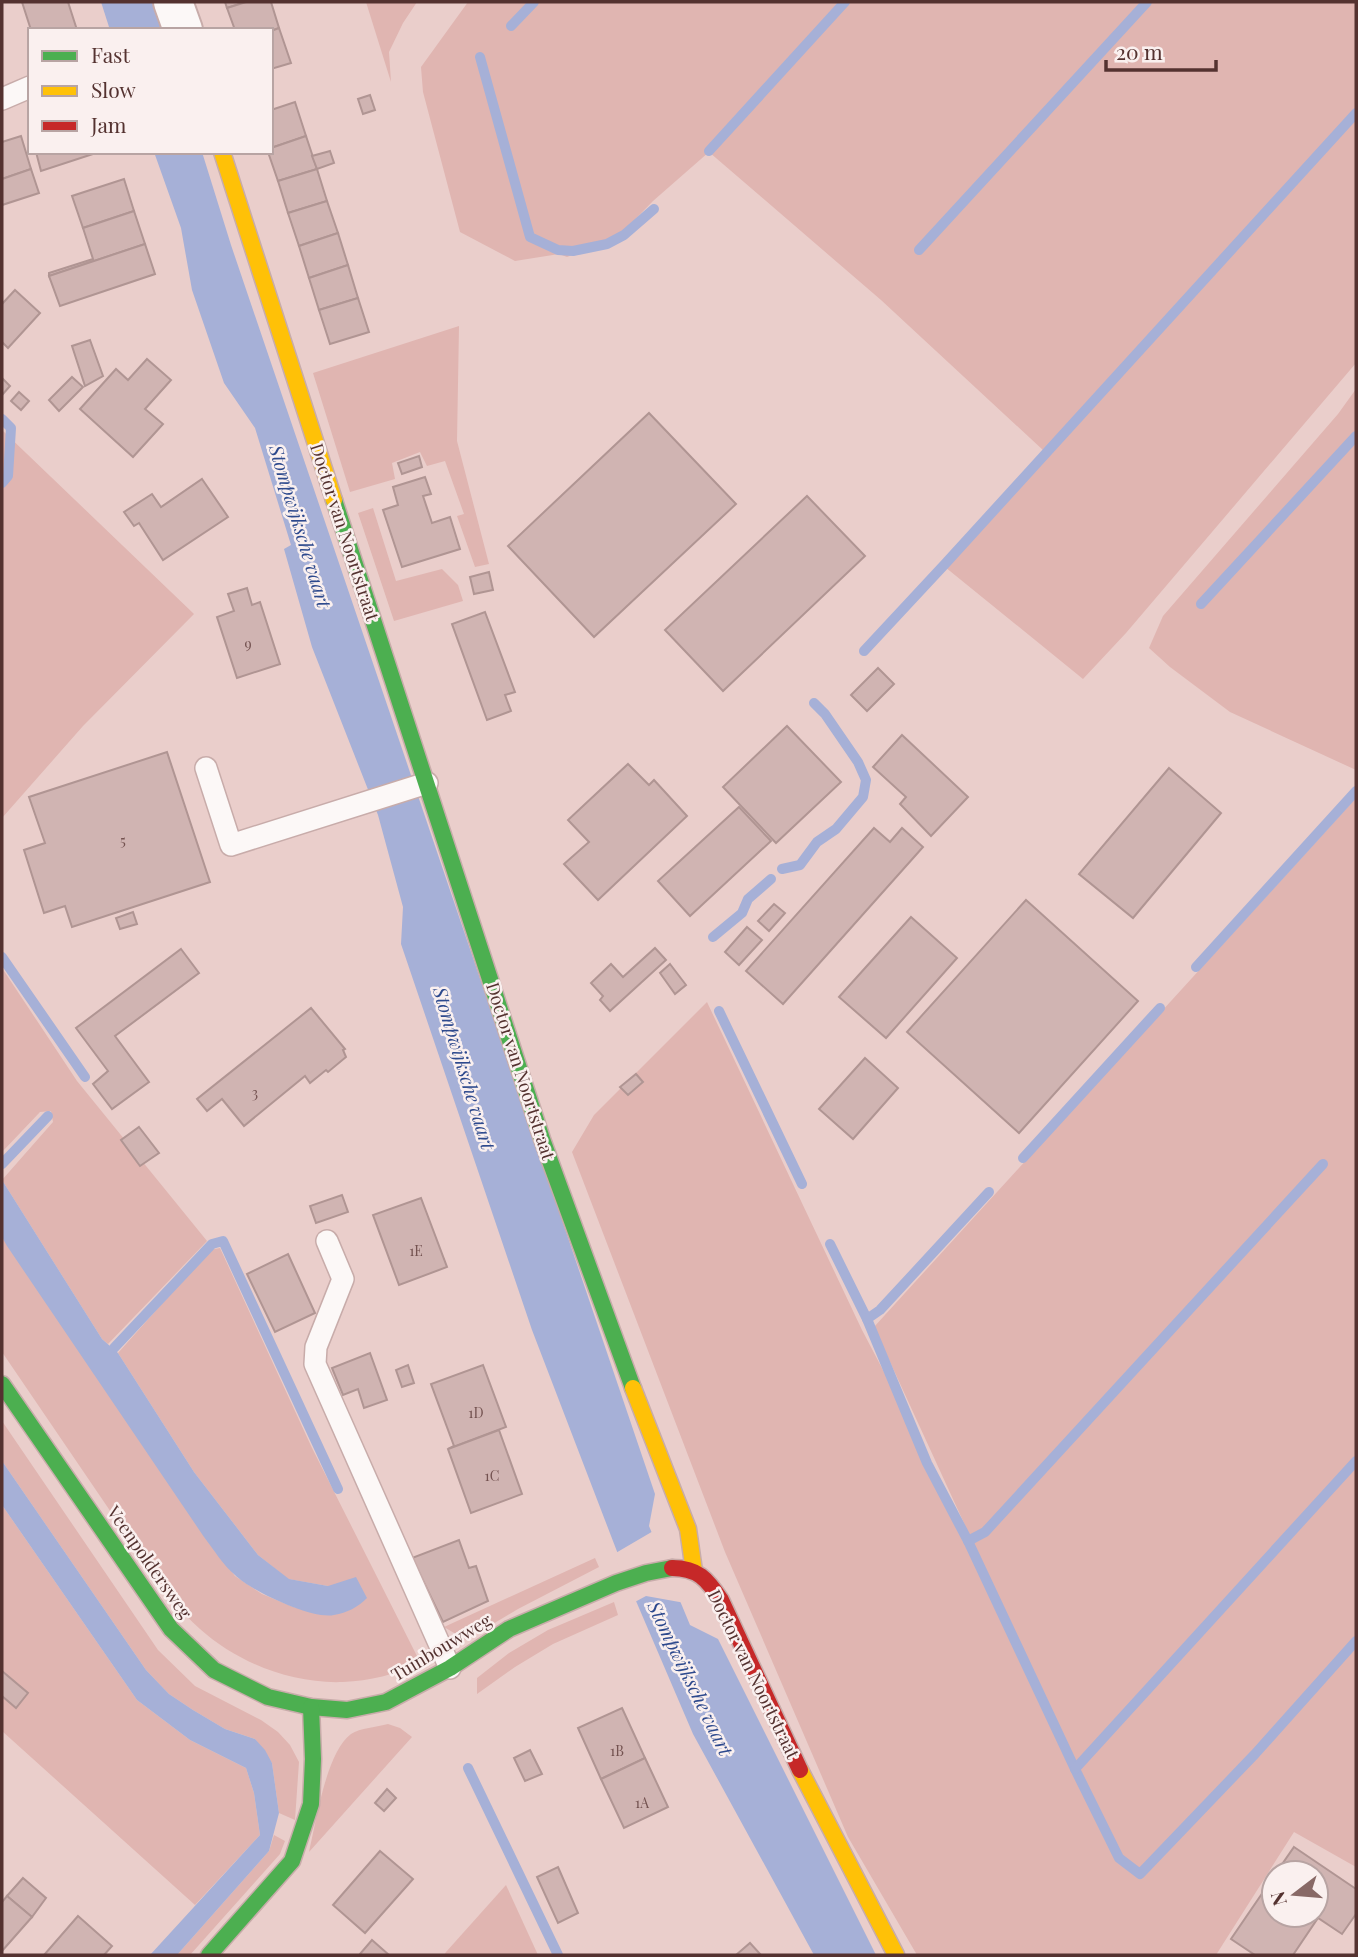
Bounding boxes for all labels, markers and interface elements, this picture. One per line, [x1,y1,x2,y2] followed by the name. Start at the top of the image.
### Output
[28,28,273,154] legend
[1106,28,1216,72] scale bar
[1116,37,1163,65] text: 20 m
[91,40,130,68] text: Fast
[91,75,136,103] text: Slow
[90,110,127,138] text: Jam
[264,440,339,612] water label: Stompwijksche vaart
[305,440,385,625] street label: Doctor van Noortstraat
[244,634,252,653] house number: 9
[120,831,126,850] house number: 5
[481,979,561,1164] street label: Doctor van Noortstraat
[428,982,503,1154] water label: Stompwijksche vaart
[252,1083,258,1102] house number: 3
[409,1241,423,1260] house number: 1E
[468,1403,484,1422] house number: 1D
[485,1466,499,1485] house number: 1C
[102,1500,198,1623] street label: Veenpoldersweg
[703,1585,806,1763] street label: Doctor van Noortstraat
[642,1596,740,1761] water label: Stompwijksche vaart
[386,1607,496,1686] street label: Tuinbouwweg
[610,1741,624,1760] house number: 1B
[635,1793,649,1812] house number: 1A
[1260,1859,1330,1929] north arrow
[1263,1889,1292,1909] text: N

